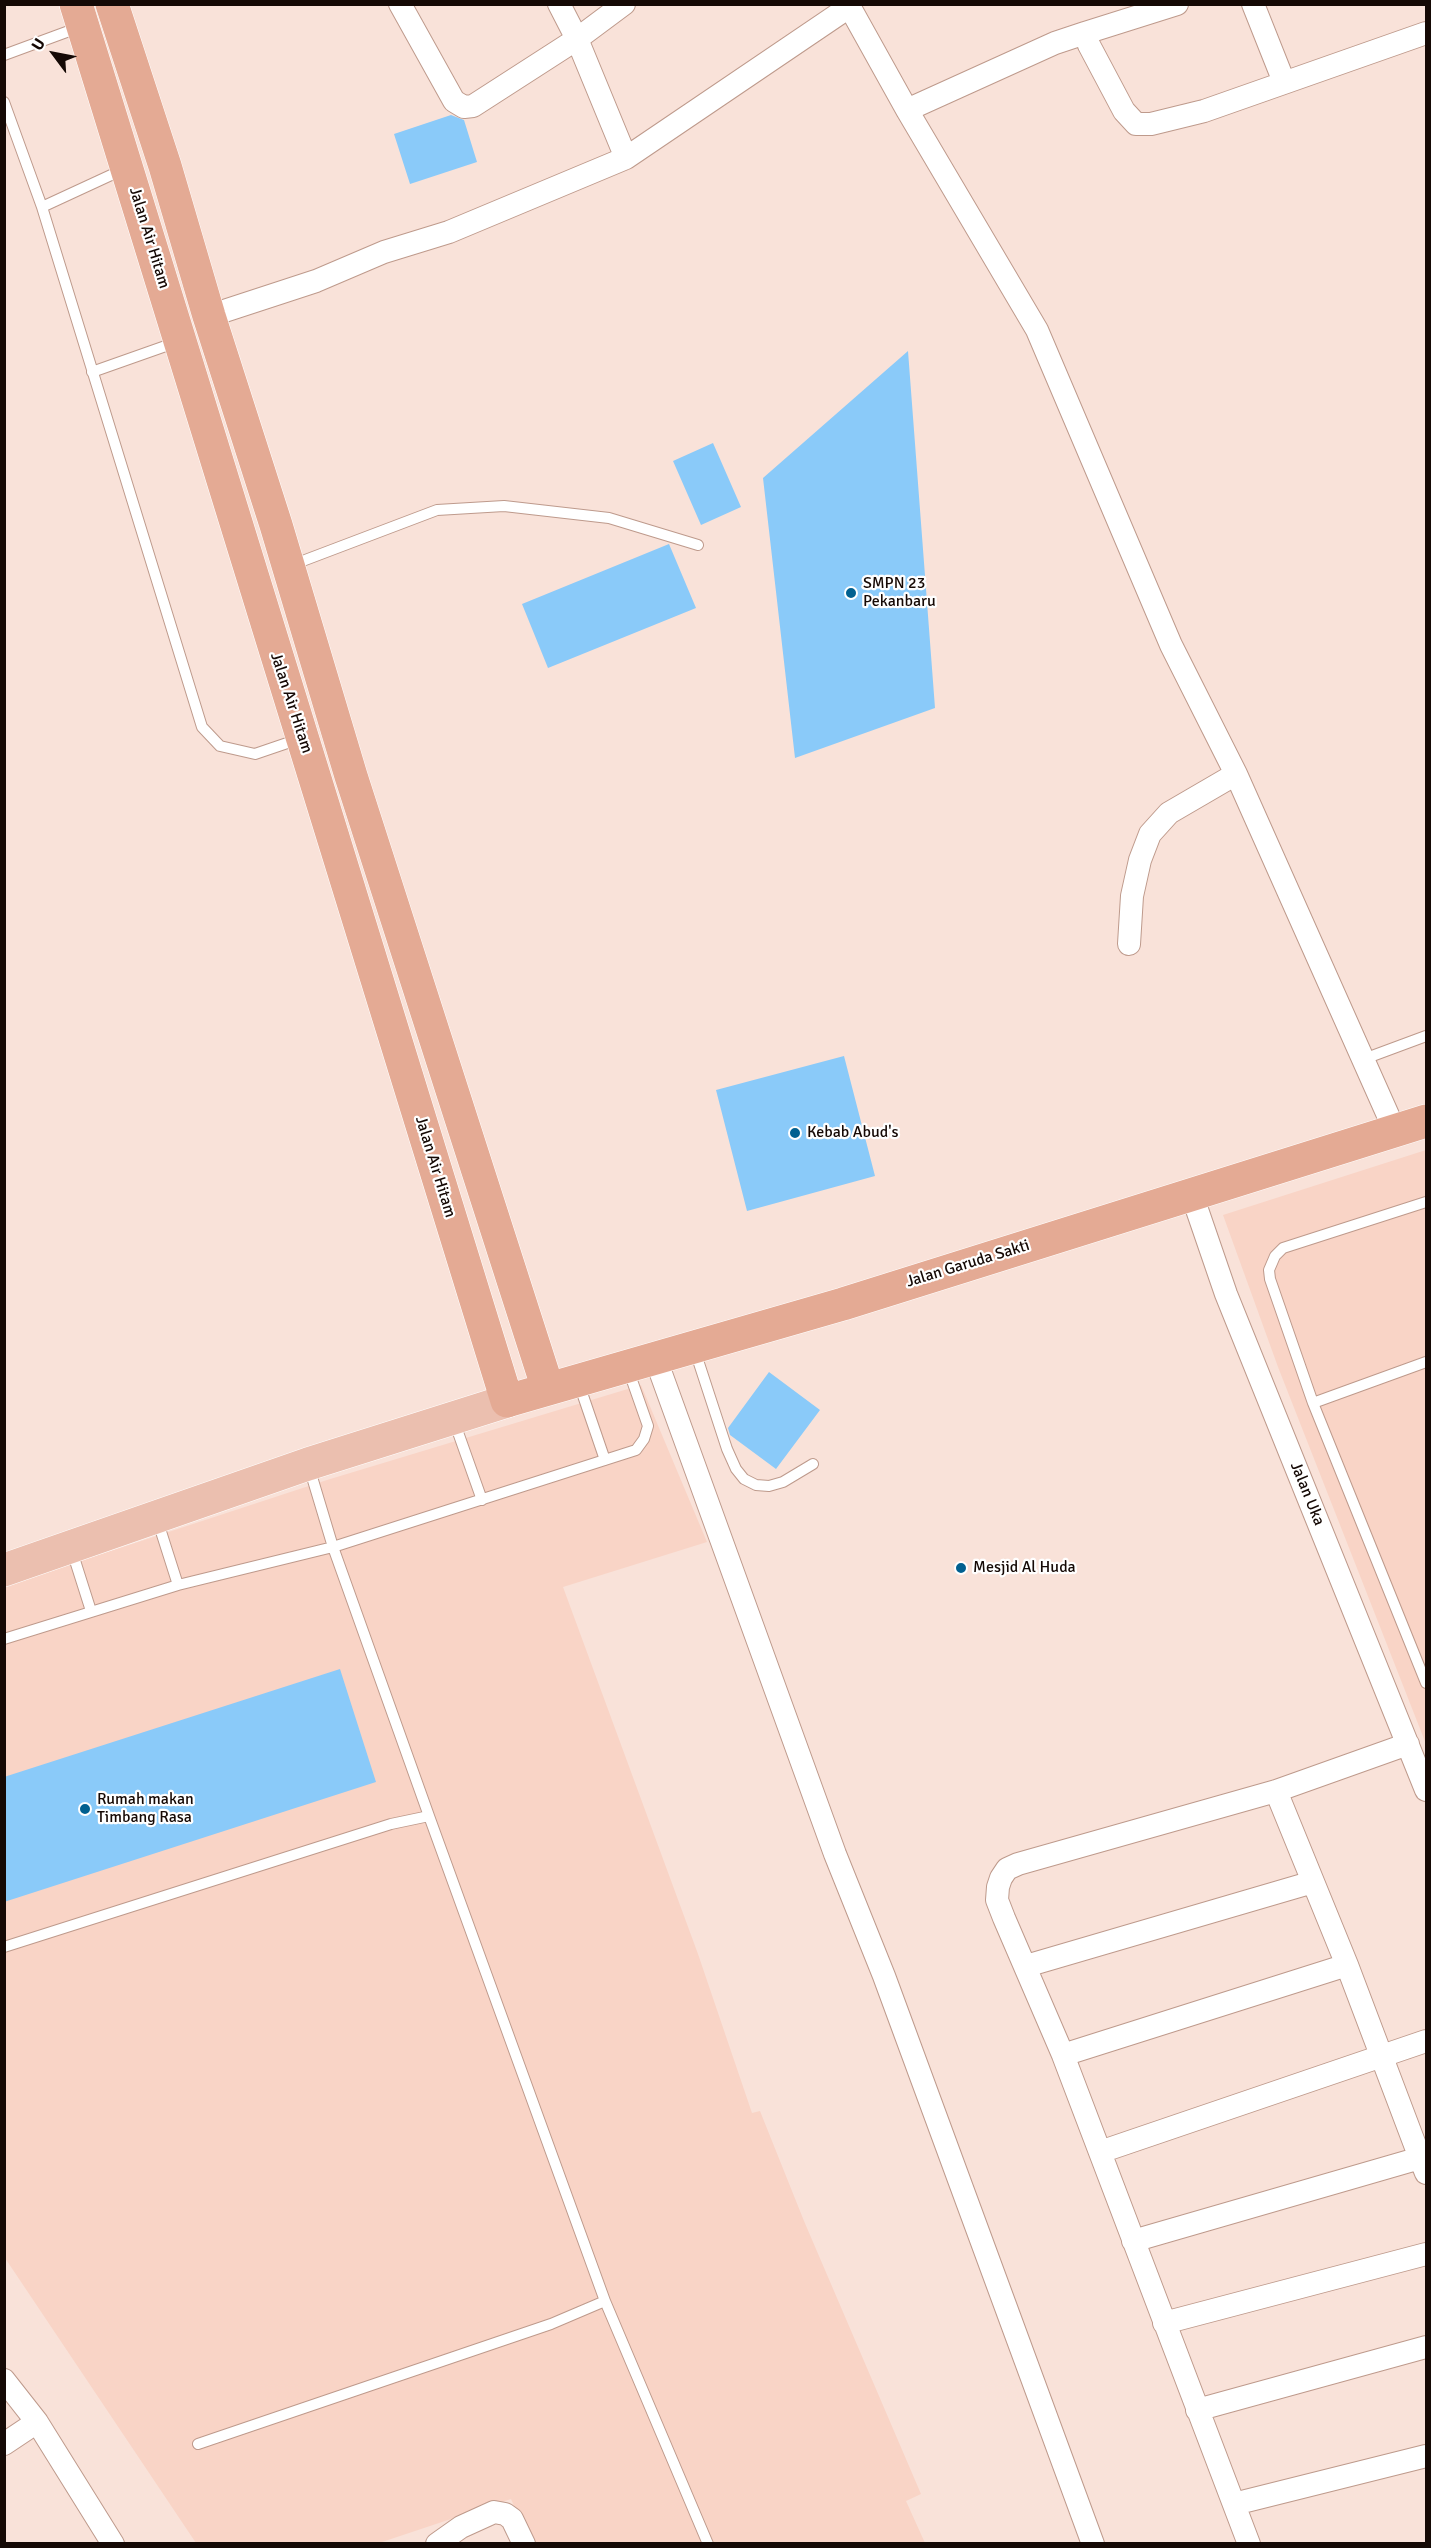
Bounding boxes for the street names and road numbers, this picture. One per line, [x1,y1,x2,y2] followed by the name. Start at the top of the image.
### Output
[124,185,174,291] street label: Jalan Air Hitam
[266,650,316,756] street label: Jalan Air Hitam
[410,1114,460,1220] street label: Jalan Air Hitam
[904,1236,1032,1292] street label: Jalan Garuda Sakti
[1286,1459,1328,1529] street label: Jalan Uka

